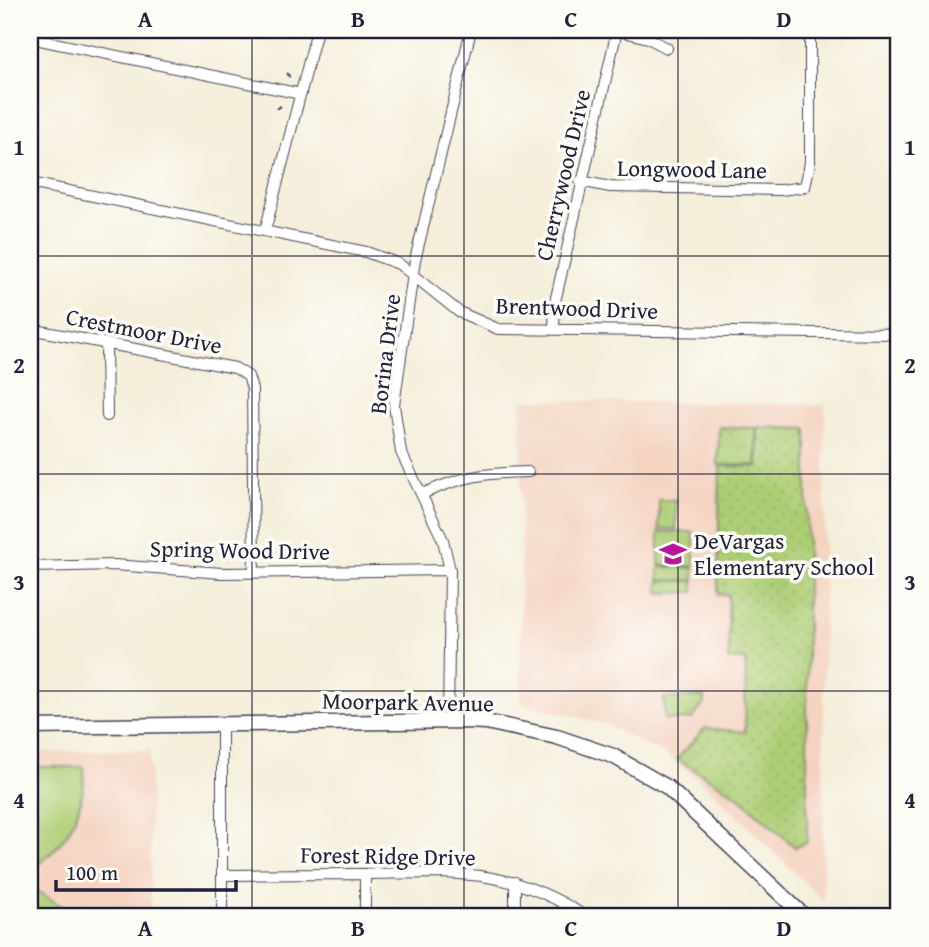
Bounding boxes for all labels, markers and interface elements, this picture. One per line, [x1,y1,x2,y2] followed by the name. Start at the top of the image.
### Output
[138,2,153,35] text: A
[351,2,365,35] text: B
[564,2,578,35] text: C
[777,2,792,35] text: D
[527,86,598,264] street label: Cherrywood Drive
[13,130,25,163] text: 1
[904,130,916,163] text: 1
[617,151,767,186] street label: Longwood Lane
[495,288,659,327] street label: Brentwood Drive
[361,292,408,416] street label: Borina Drive
[63,299,225,362] street label: Crestmoor Drive
[13,348,25,381] text: 2
[904,348,916,381] text: 2
[694,524,874,583] place label: DeVargas Elementary School
[150,531,330,568] street label: Spring Wood Drive
[658,539,688,569] school or university icon: DeVargas Elementary School
[13,565,25,598] text: 3
[904,565,916,598] text: 3
[322,684,494,719] street label: Moorpark Avenue
[13,783,25,816] text: 4
[904,783,916,816] text: 4
[300,837,476,874] street label: Forest Ridge Drive
[56,849,236,893] scale bar
[66,857,118,888] text: 100 m
[138,911,153,944] text: A
[351,911,365,944] text: B
[564,911,578,944] text: C
[777,911,792,944] text: D

